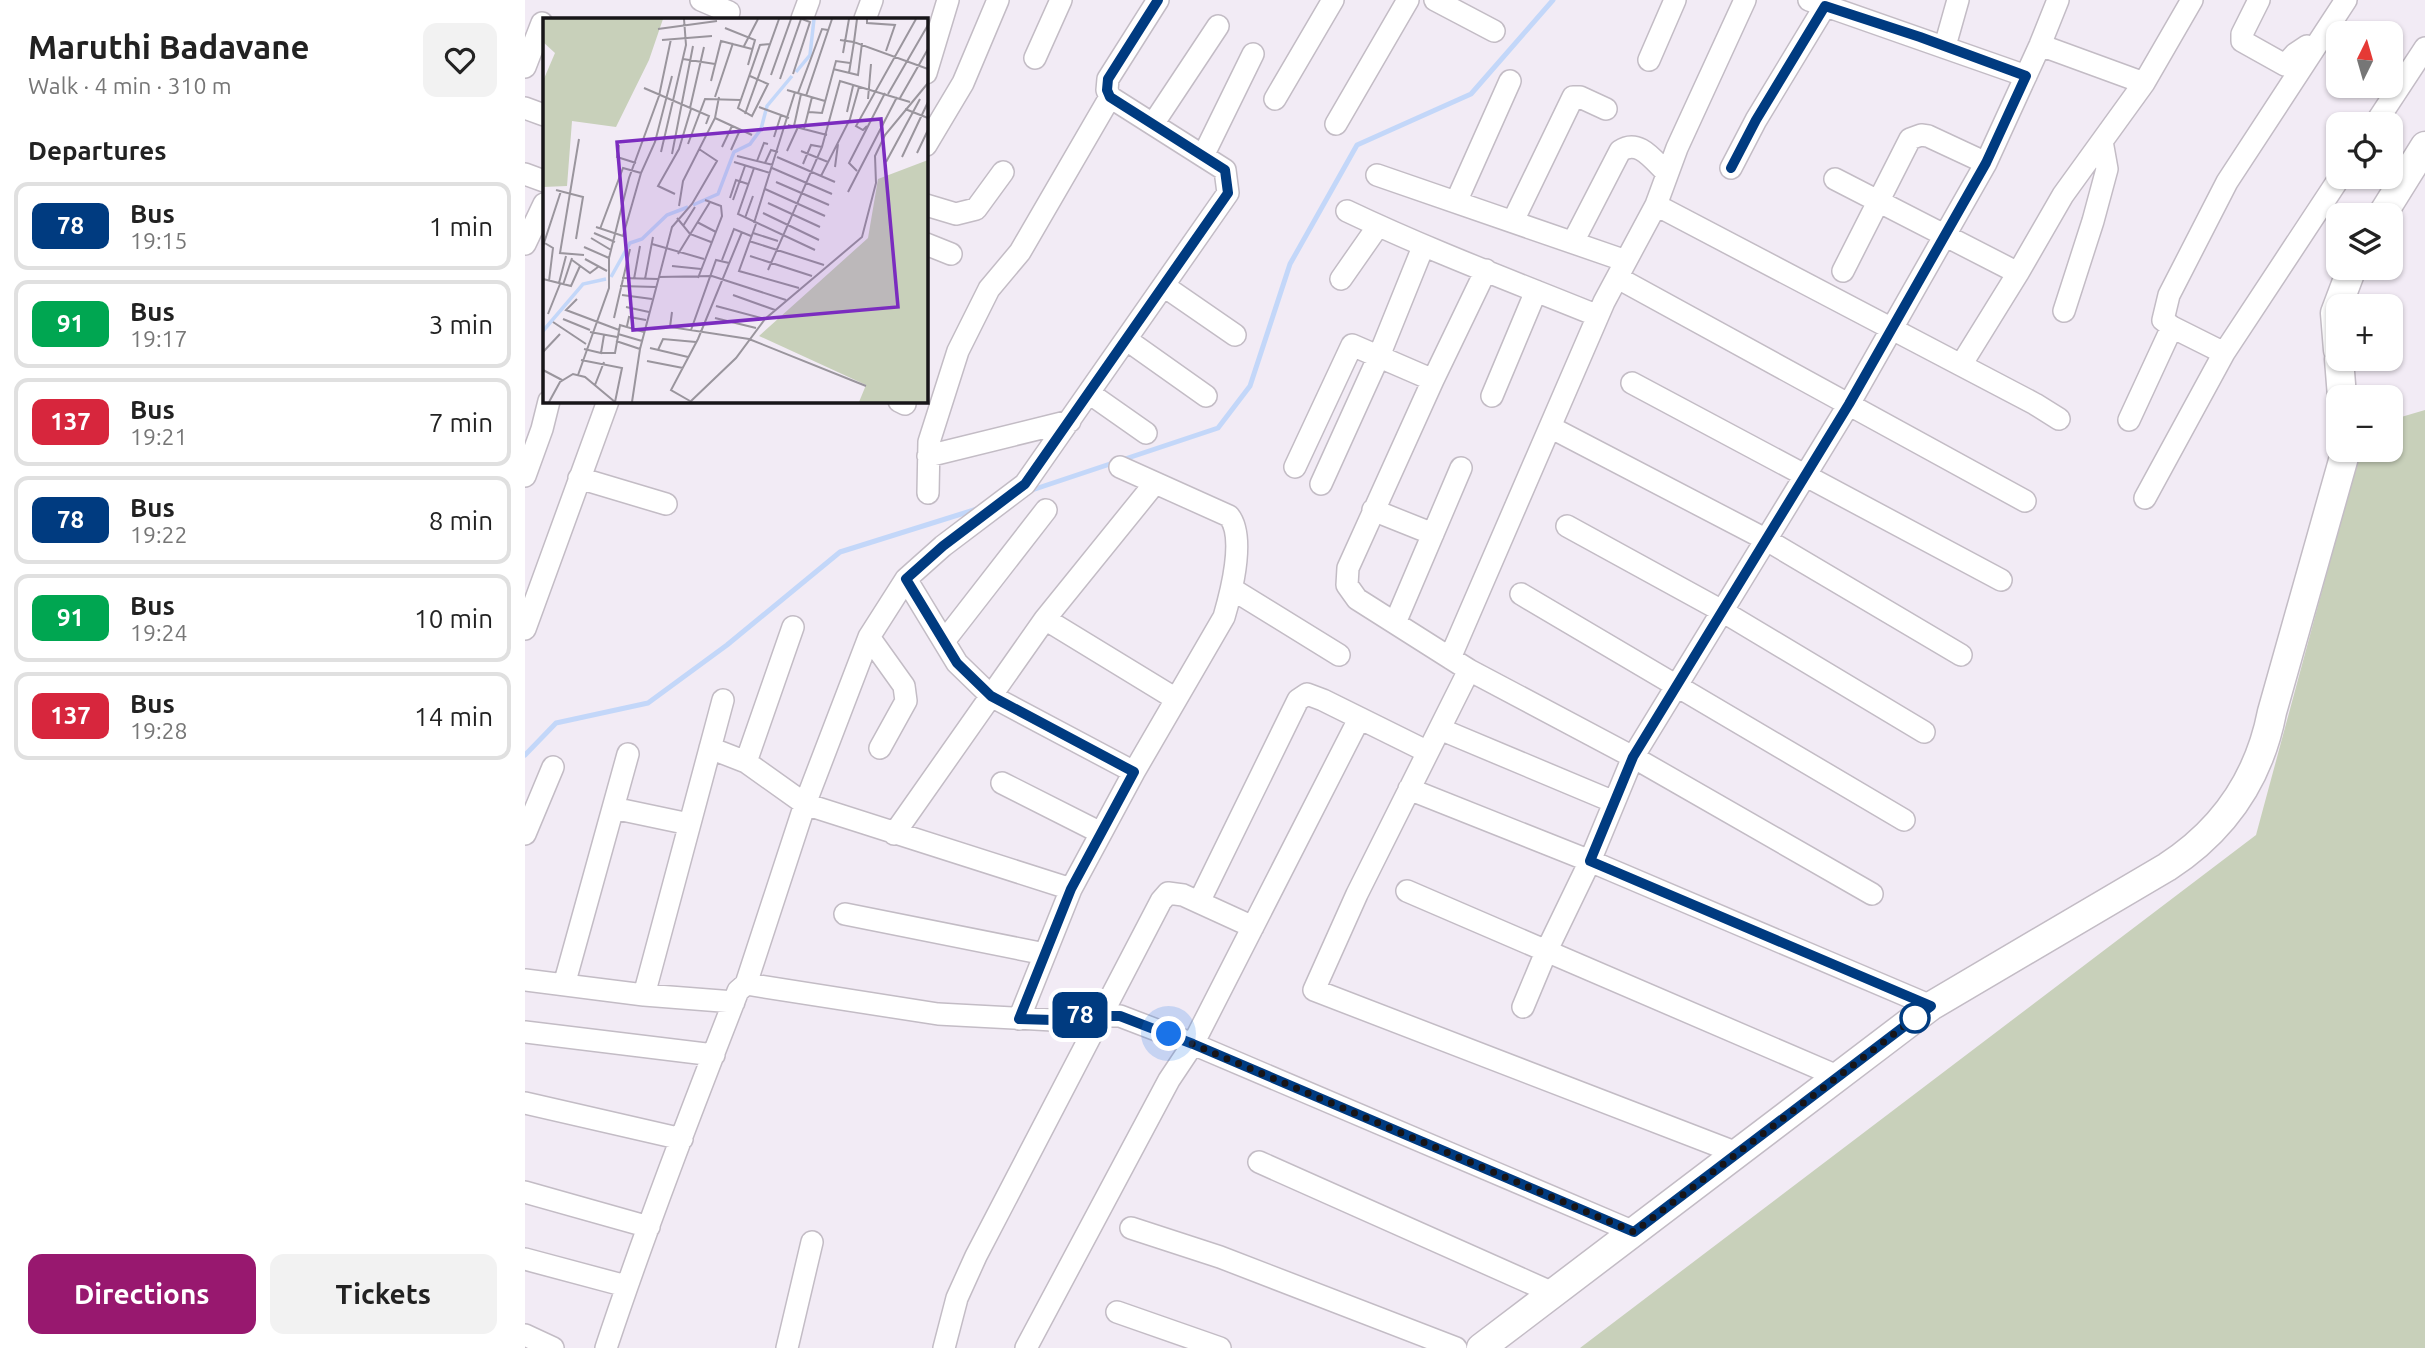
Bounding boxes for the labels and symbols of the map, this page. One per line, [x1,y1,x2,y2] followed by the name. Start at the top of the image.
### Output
[543,18,927,402] inset map
[2326,21,2403,98] north arrow
[1049,992,1111,1038] line badge: 78
[1900,1003,1930,1033] unlabelled marker
[1151,1016,1186,1051] your location

